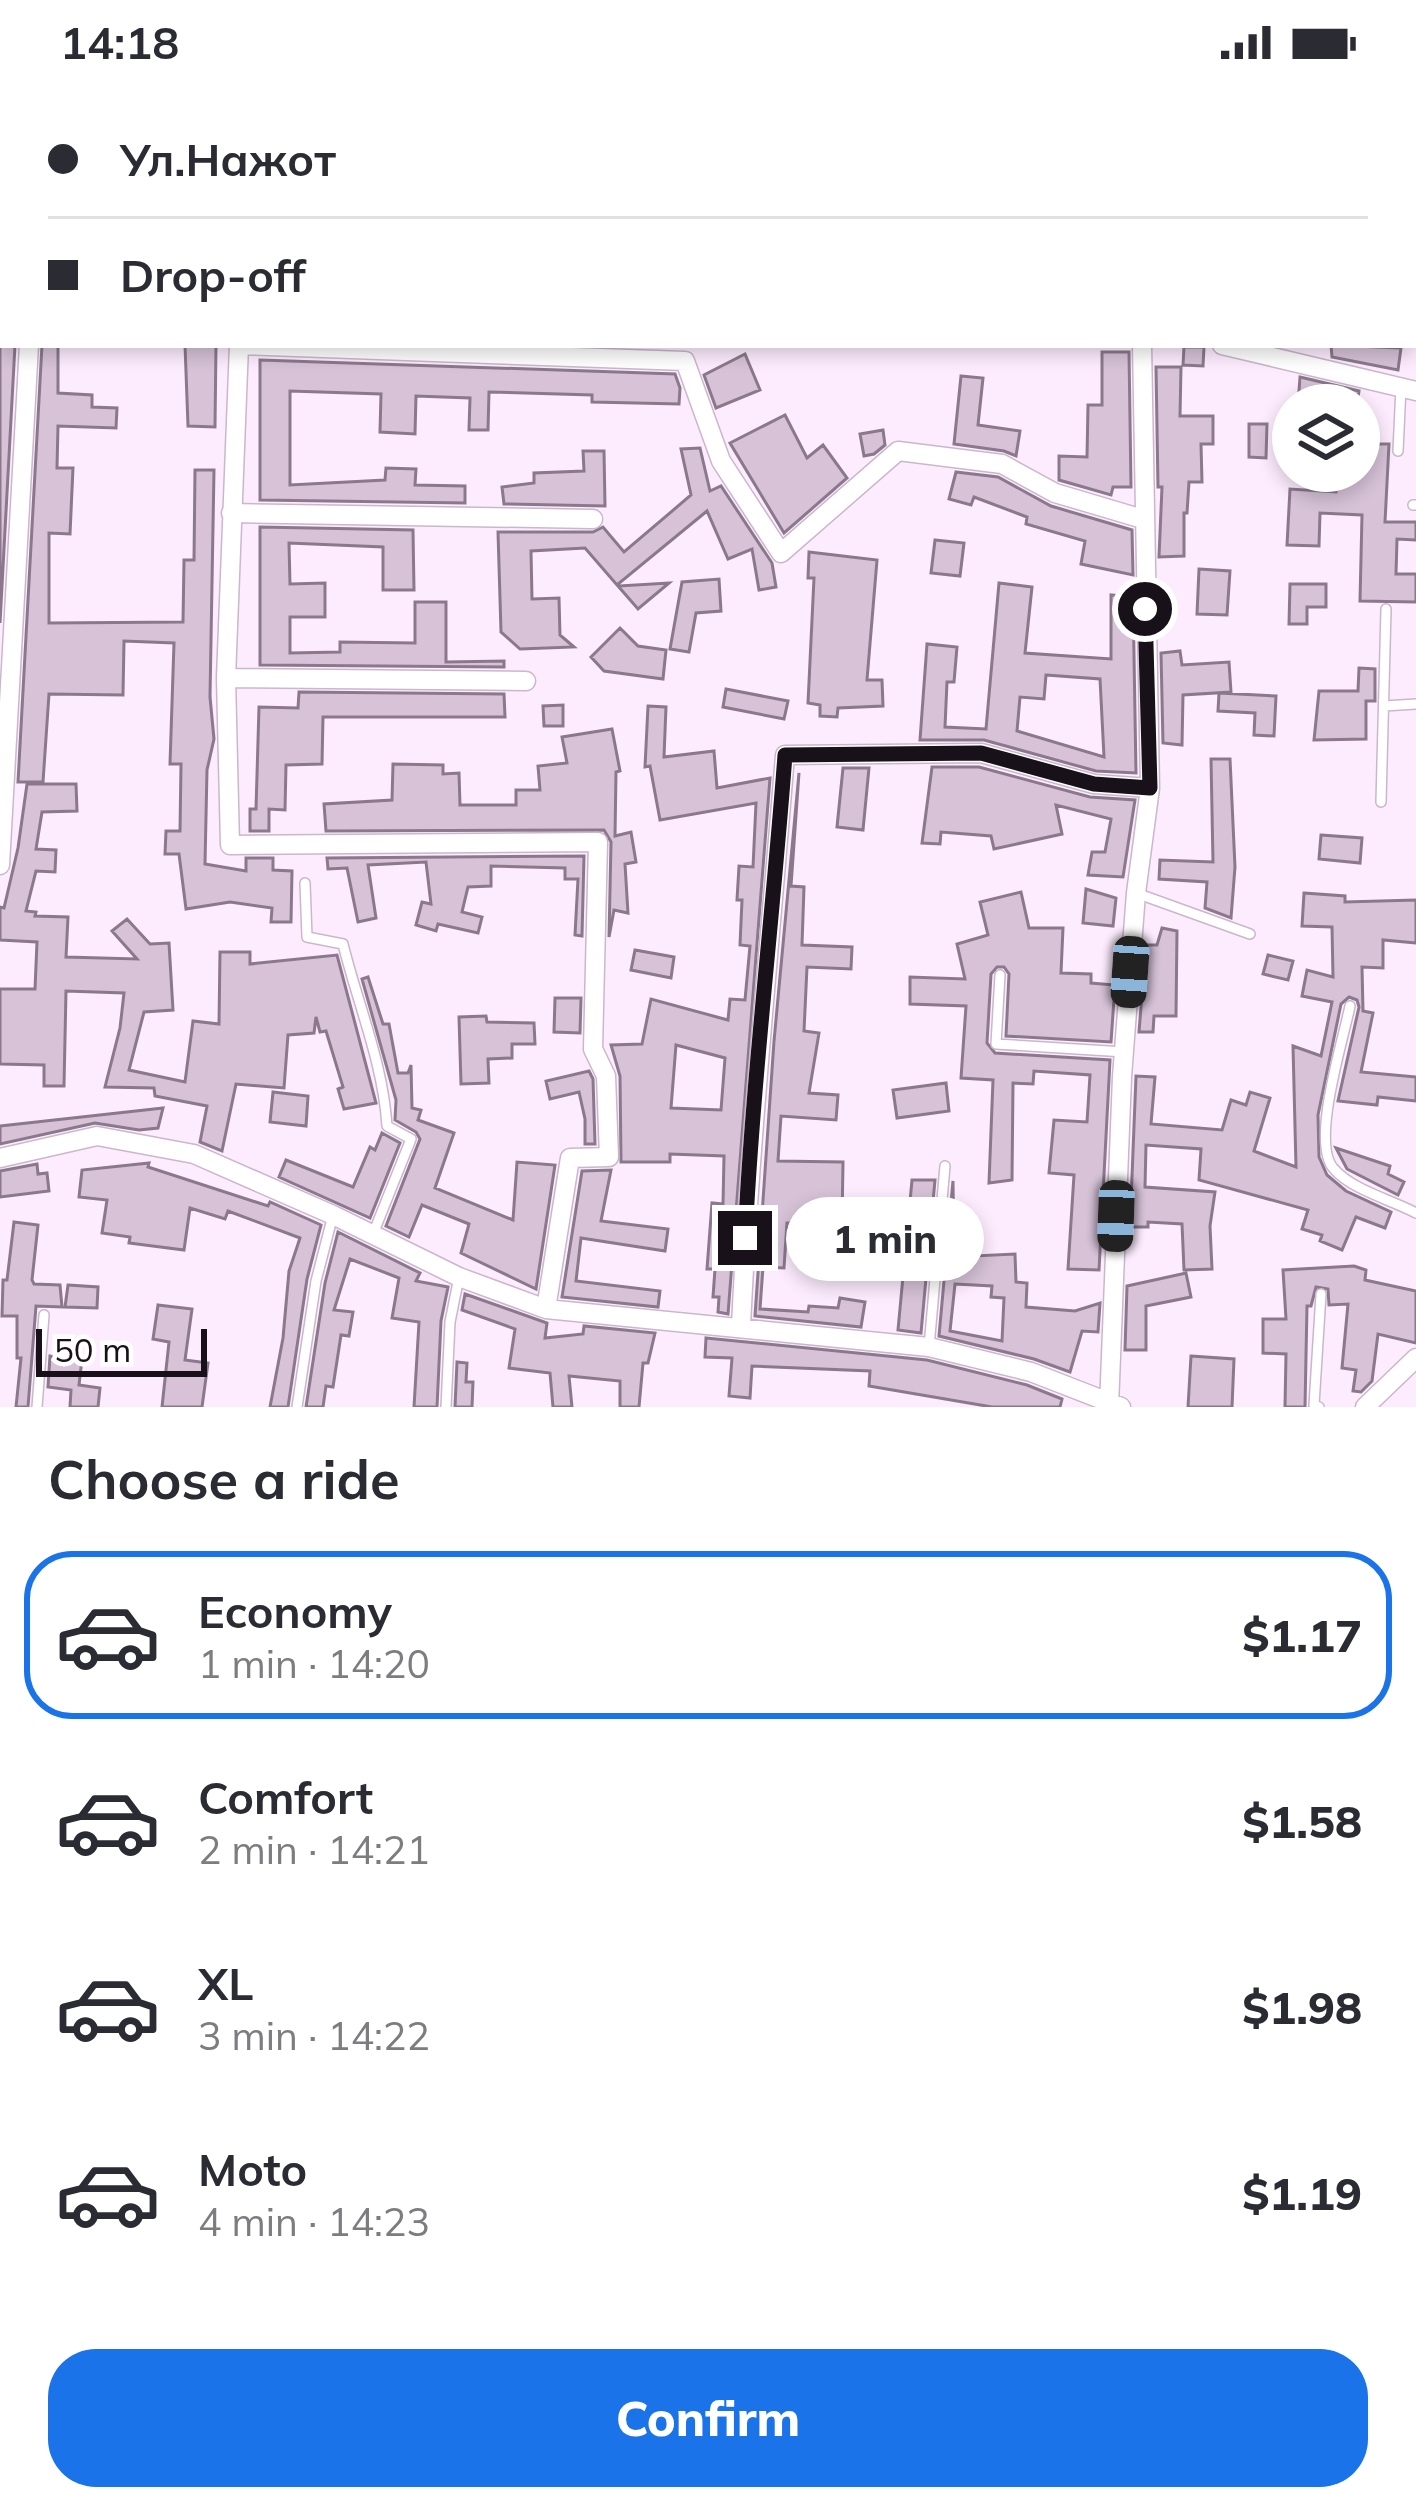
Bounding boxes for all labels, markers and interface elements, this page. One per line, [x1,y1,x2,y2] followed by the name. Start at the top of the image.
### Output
[60,14,179,70] text: 14:18
[120,131,336,187] text: Ул.Нажот
[120,247,306,303] text: Drop-off
[1272,384,1380,492] map controls
[1272,384,1380,492] button: layers
[1118,582,1172,636] route start
[1110,935,1150,1009] car
[1097,1179,1135,1253] car
[787,1196,985,1280] callout: 1 min
[718,1211,772,1265] route end
[833,1214,937,1263] text: 1 min
[36,1323,207,1376] scale bar
[54,1329,131,1370] text: 50 m
[48,1445,400,1513] text: Choose a ride
[54,1581,162,1689] icon: car
[198,1583,392,1639] text: Economy
[1242,1607,1362,1663] text: $1.17
[198,1639,430,1688] text: 1 min · 14:20
[54,1767,162,1875] icon: car
[198,1769,373,1825] text: Comfort
[1242,1793,1362,1849] text: $1.58
[198,1825,430,1874] text: 2 min · 14:21
[54,1953,162,2061] icon: car
[198,1955,253,2011] text: XL
[1242,1979,1362,2035] text: $1.98
[198,2011,430,2060] text: 3 min · 14:22
[54,2139,162,2247] icon: car
[198,2141,307,2197] text: Moto
[1242,2165,1362,2221] text: $1.19
[198,2197,430,2246] text: 4 min · 14:23
[48,2349,1368,2487] button: Confirm

